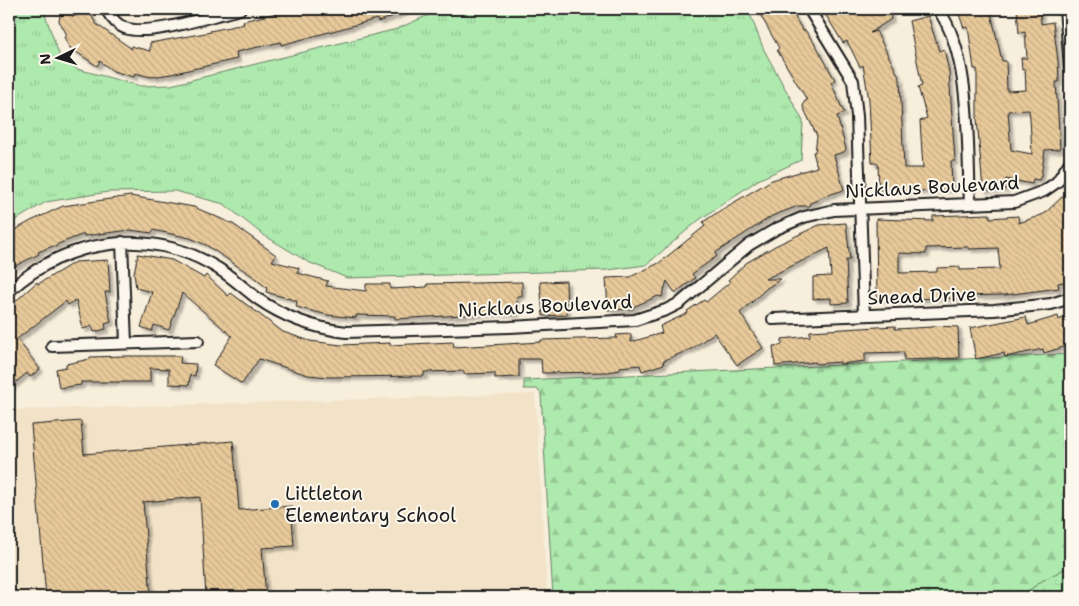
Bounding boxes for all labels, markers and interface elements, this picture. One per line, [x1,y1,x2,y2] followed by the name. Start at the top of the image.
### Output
[32,32,82,82] north arrow
[36,53,54,65] text: N
[844,170,1020,204] street label: Nicklaus Boulevard
[867,282,977,310] street label: Snead Drive
[457,289,633,323] street label: Nicklaus Boulevard
[285,481,456,528] place label: Littleton Elementary School
[269,498,281,510] marker: Littleton Elementary School

